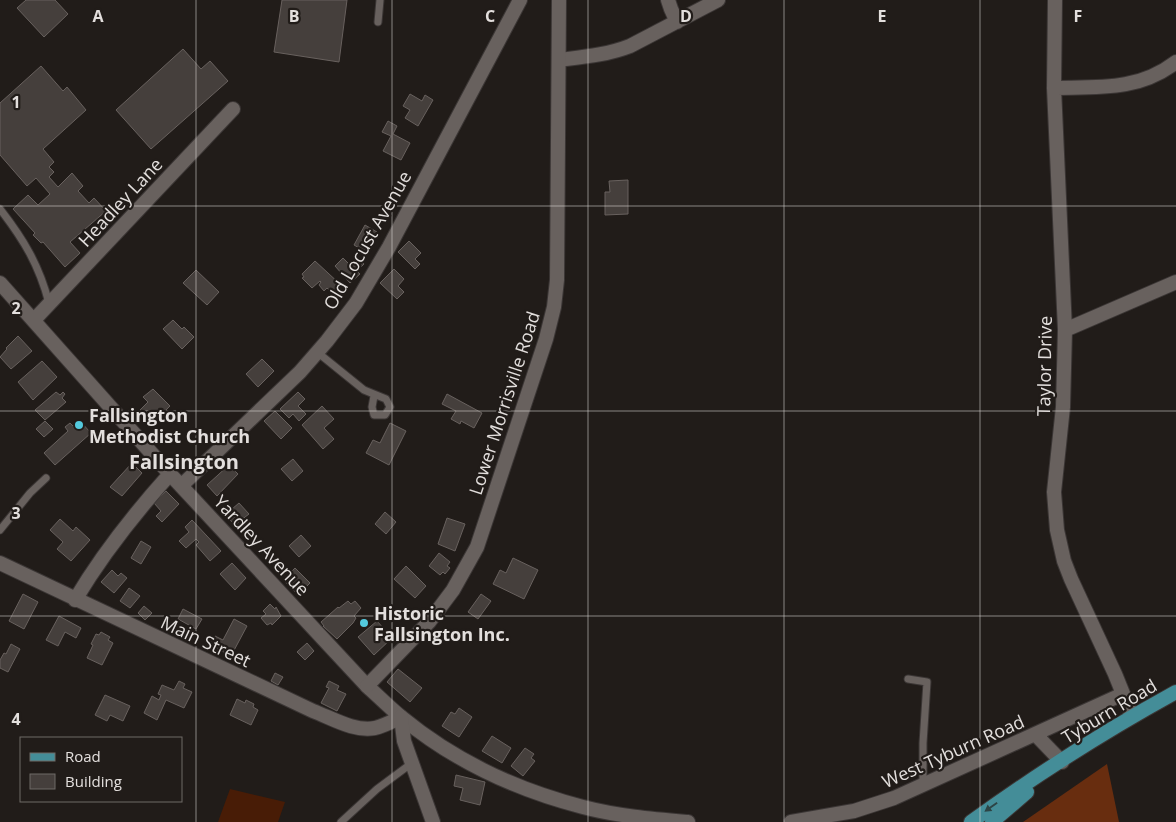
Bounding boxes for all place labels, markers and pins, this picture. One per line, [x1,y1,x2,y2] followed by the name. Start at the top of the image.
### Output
[89,403,250,448] place label: Fallsington Methodist Church
[73,419,85,431] marker: Fallsington Methodist Church
[374,601,510,646] place label: Historic Fallsington Inc.
[358,617,370,629] marker: Historic Fallsington Inc.

